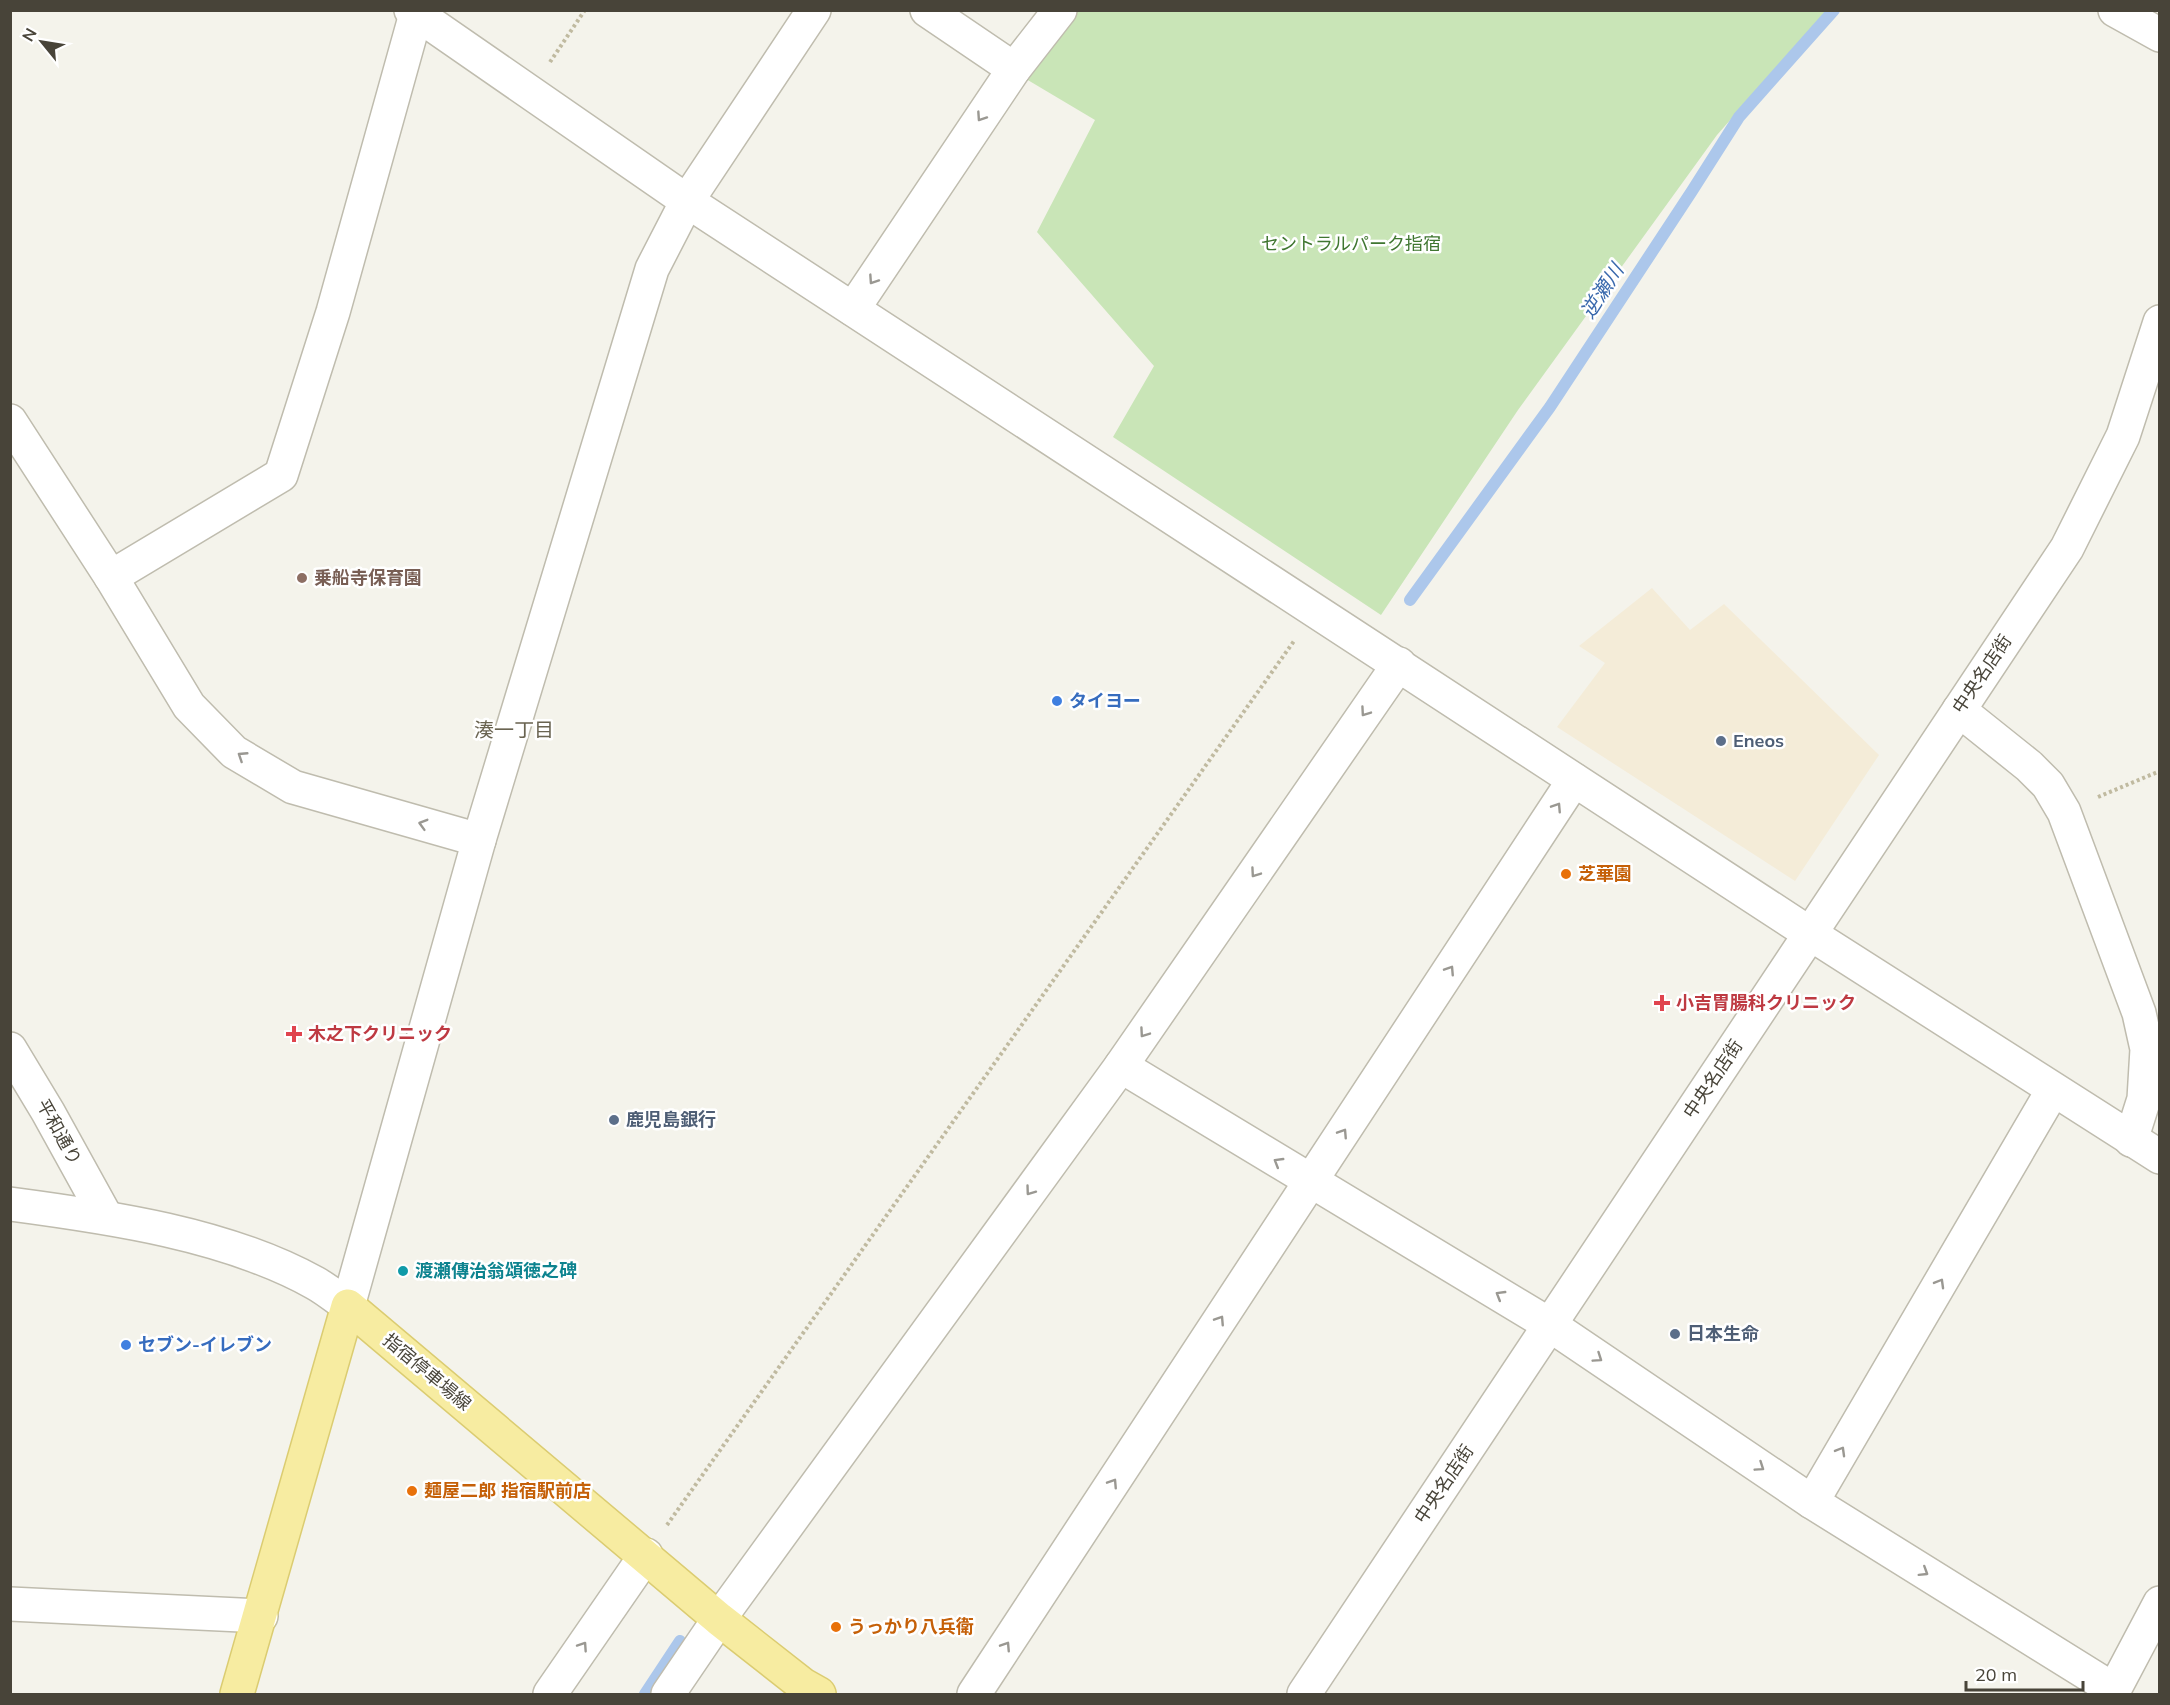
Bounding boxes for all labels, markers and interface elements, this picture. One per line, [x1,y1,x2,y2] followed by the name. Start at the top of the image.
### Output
[12,12,72,72] north arrow
[17,24,41,45] text: N
[977,111,988,122] one-way arrow
[1261,232,1441,255] park label: セントラルパーク指宿
[1575,257,1629,323] water label: 逆瀬川
[869,273,880,284] one-way arrow
[314,566,422,589] place label: 乗船寺保育園
[295,571,309,585] marker: 乗船寺保育園
[1947,630,2016,717] street label: 中央名店街
[1069,689,1141,712] place label: タイヨー
[1050,694,1064,708] marker: タイヨー
[1361,706,1372,717] one-way arrow
[474,717,554,742] district label: 湊一丁目
[1733,729,1784,752] place label: Eneos
[1714,734,1728,748] marker: Eneos
[237,752,248,763] one-way arrow
[1550,803,1561,814] one-way arrow
[418,819,429,831] one-way arrow
[1578,862,1632,885] place label: 芝華園
[1251,866,1262,877] one-way arrow
[1559,867,1573,881] marker: 芝華園
[1443,966,1454,977] one-way arrow
[1676,991,1856,1014] place label: 小吉胃腸科クリニック
[1653,994,1671,1012] marker: 小吉胃腸科クリニック
[308,1022,452,1045] place label: 木之下クリニック
[285,1025,303,1043] marker: 木之下クリニック
[1140,1026,1151,1037] one-way arrow
[1678,1035,1747,1122] street label: 中央名店街
[32,1095,87,1169] street label: 平和通り
[626,1108,716,1131] place label: 鹿児島銀行
[607,1113,621,1127] marker: 鹿児島銀行
[1336,1129,1347,1140] one-way arrow
[1274,1157,1284,1169] one-way arrow
[1026,1185,1037,1196] one-way arrow
[415,1259,577,1282] place label: 渡瀬傳治翁頌徳之碑
[396,1264,410,1278] marker: 渡瀬傳治翁頌徳之碑
[1933,1279,1944,1289] one-way arrow
[1496,1290,1506,1302] one-way arrow
[1213,1316,1224,1327] one-way arrow
[1687,1322,1759,1345] place label: 日本生命
[1668,1327,1682,1341] marker: 日本生命
[379,1328,476,1415] street label: 指宿停車場線
[138,1333,272,1356] place label: セブン-イレブン
[119,1338,133,1352] marker: セブン-イレブン
[1592,1350,1603,1361] one-way arrow
[1409,1440,1478,1527] street label: 中央名店街
[1834,1447,1846,1457] one-way arrow
[1753,1460,1764,1471] one-way arrow
[1106,1478,1117,1489] one-way arrow
[424,1479,591,1502] place label: 麺屋二郎 指宿駅前店
[405,1484,419,1498] marker: 麺屋二郎 指宿駅前店
[1918,1564,1928,1576] one-way arrow
[848,1615,974,1638] place label: うっかり八兵衛
[829,1620,843,1634] marker: うっかり八兵衛
[999,1641,1010,1652] one-way arrow
[576,1642,587,1653] one-way arrow
[1966,1654,2083,1692] scale bar
[1975,1663,2017,1686] text: 20 m

